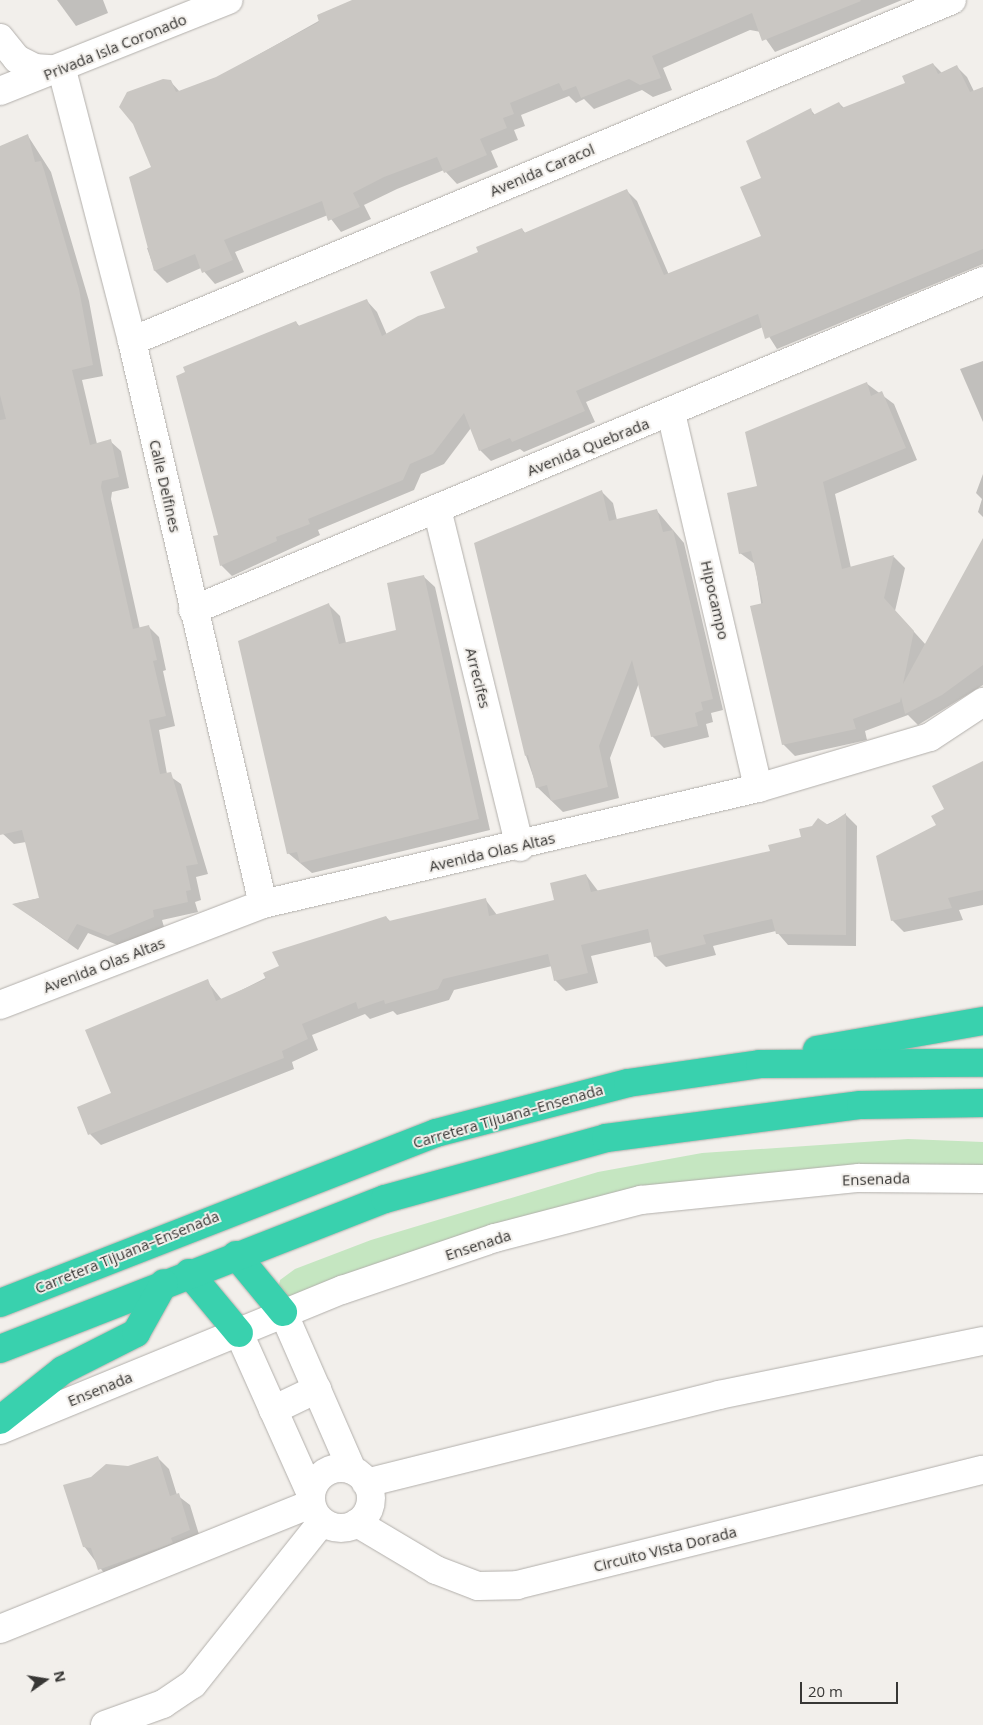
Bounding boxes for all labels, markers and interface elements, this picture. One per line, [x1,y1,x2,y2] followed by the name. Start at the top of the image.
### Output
[41,10,189,84] street label: Privada Isla Coronado
[487,140,597,200] street label: Avenida Caracol
[524,414,652,480] street label: Avenida Quebrada
[146,438,184,534] street label: Calle Delfines
[697,559,733,641] street label: Hipocampo
[462,646,494,710] street label: Arrecifes
[427,829,557,875] street label: Avenida Olas Altas
[41,934,167,996] street label: Avenida Olas Altas
[411,1080,605,1152] street label: Carretera Tijuana–Ensenada
[842,1169,910,1189] street label: Ensenada
[32,1207,222,1297] street label: Carretera Tijuana–Ensenada
[443,1226,513,1264] street label: Ensenada
[65,1368,135,1410] street label: Ensenada
[591,1522,739,1576] street label: Circuito Vista Dorada
[20,1655,70,1705] north arrow
[50,1669,71,1684] text: N
[803,1672,900,1704] scale bar
[808,1681,843,1701] text: 20 m

